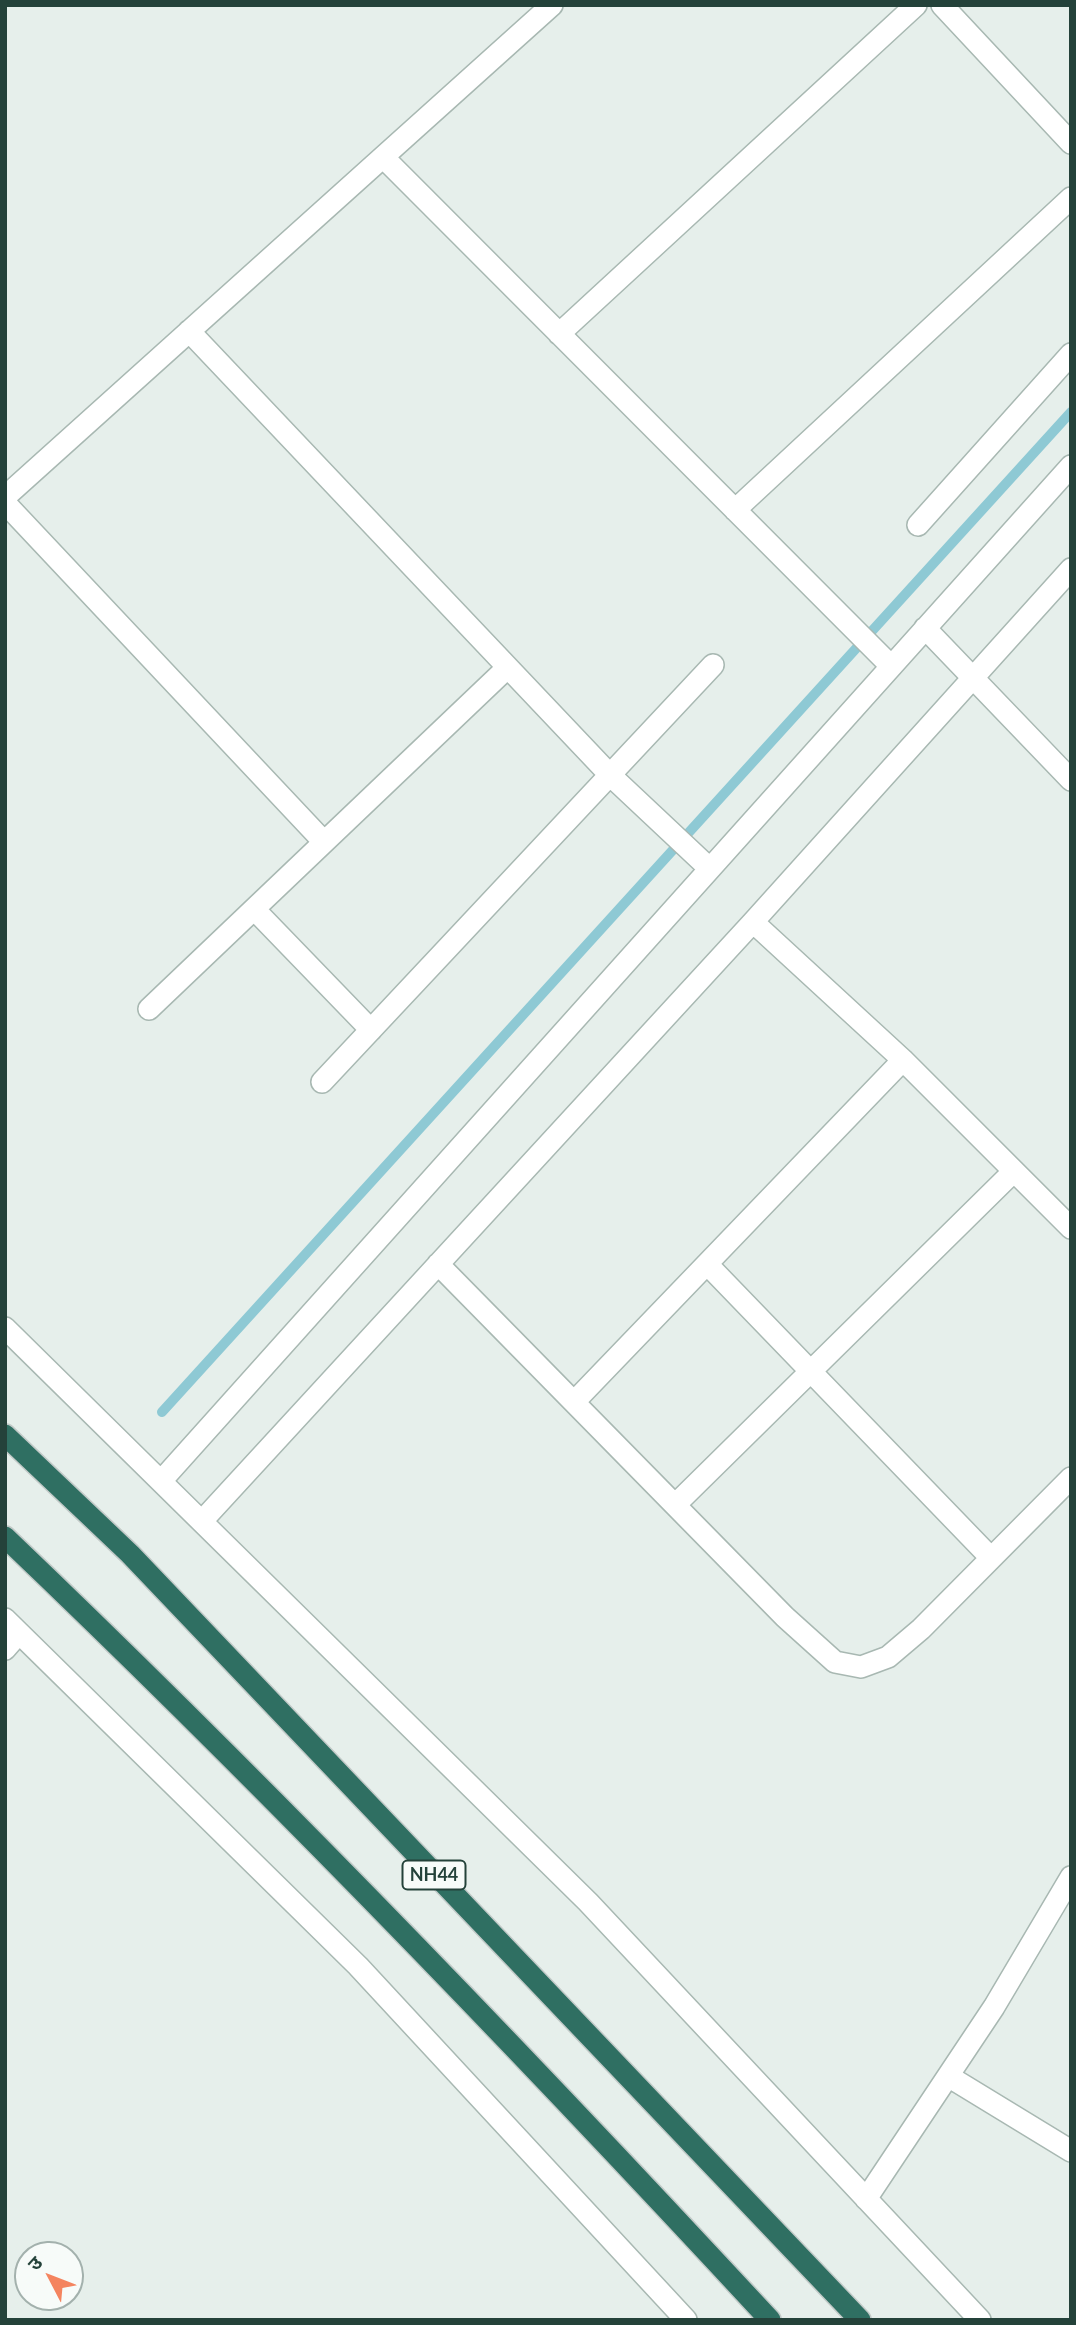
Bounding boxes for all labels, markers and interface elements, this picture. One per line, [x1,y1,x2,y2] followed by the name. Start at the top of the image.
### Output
[402,1860,466,1889] road number: NH44
[14,2241,84,2311] north arrow
[22,2251,47,2275] text: उ

